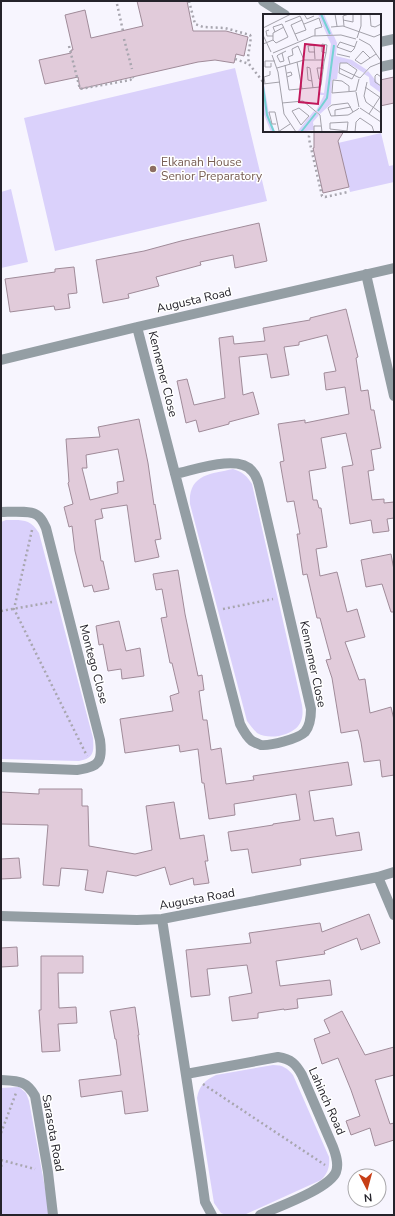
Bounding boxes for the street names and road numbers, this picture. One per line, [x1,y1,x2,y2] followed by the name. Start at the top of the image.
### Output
[155,284,233,316] street label: Augusta Road
[145,329,181,419] street label: Kennemer Close
[296,619,330,709] street label: Kennemer Close
[76,623,112,705] street label: Montego Close
[158,884,236,914] street label: Augusta Road
[305,1065,349,1137] street label: Lahinch Road
[38,1093,68,1173] street label: Sarasota Road

